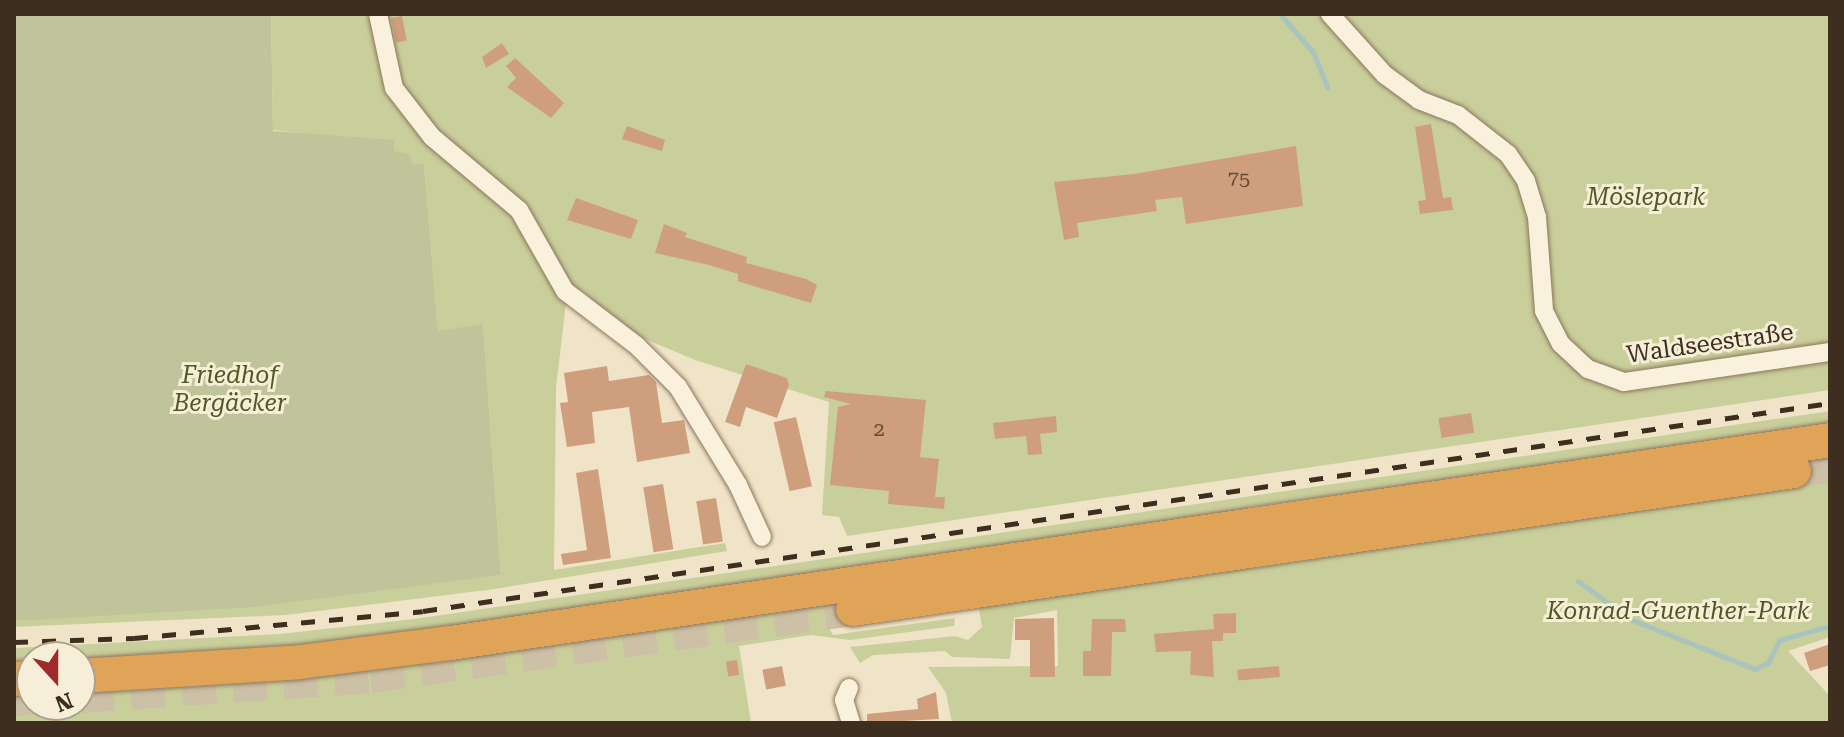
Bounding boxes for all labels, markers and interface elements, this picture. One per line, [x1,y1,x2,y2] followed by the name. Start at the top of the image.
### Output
[1228,166,1250,190] house number: 75
[1587,184,1705,212] park label: Möslepark
[1625,318,1795,370] street label: Waldseestraße
[173,362,287,418] park label: Friedhof Bergäcker
[873,417,885,441] house number: 2
[1547,598,1809,626] park label: Konrad-Guenther-Park
[16,641,96,721] north arrow
[52,687,76,717] text: N

